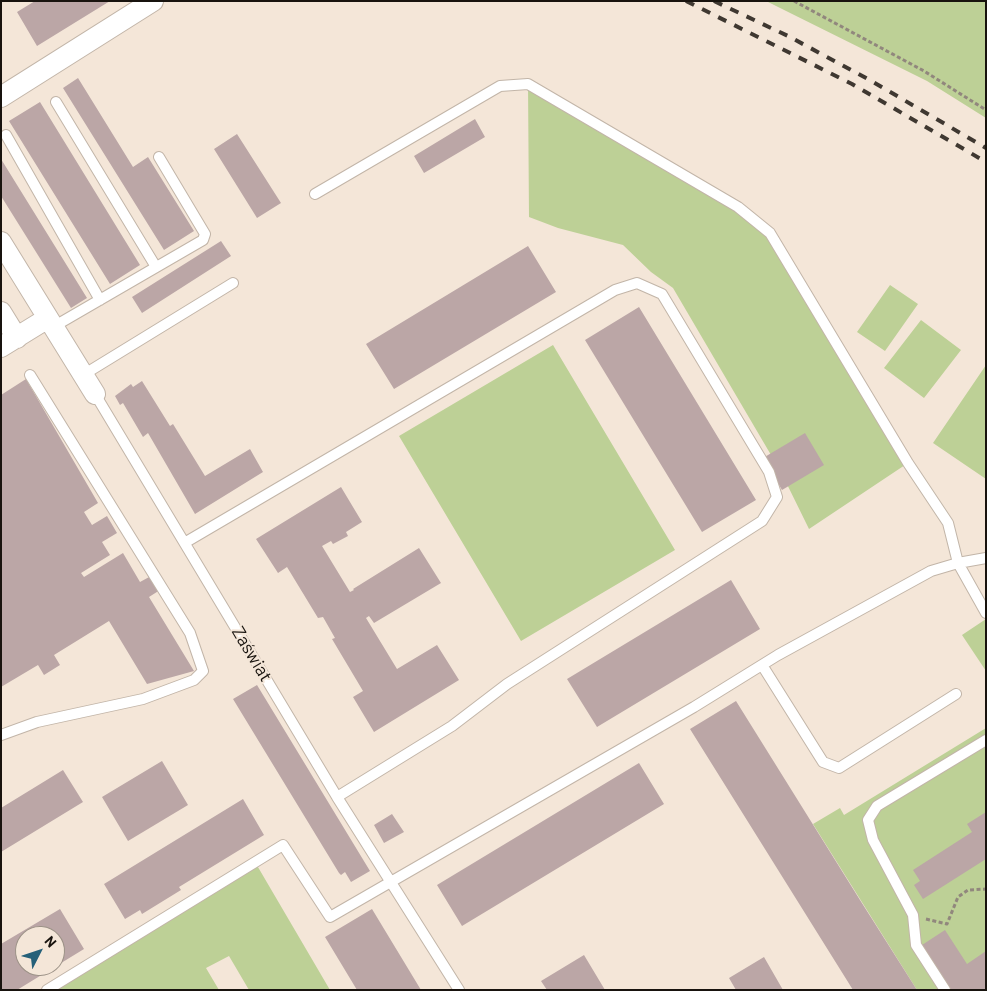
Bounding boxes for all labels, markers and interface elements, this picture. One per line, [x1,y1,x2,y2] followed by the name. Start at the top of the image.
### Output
[227,623,277,685] street label: Zaświat
[15,926,65,976] north arrow
[41,932,60,951] text: N

